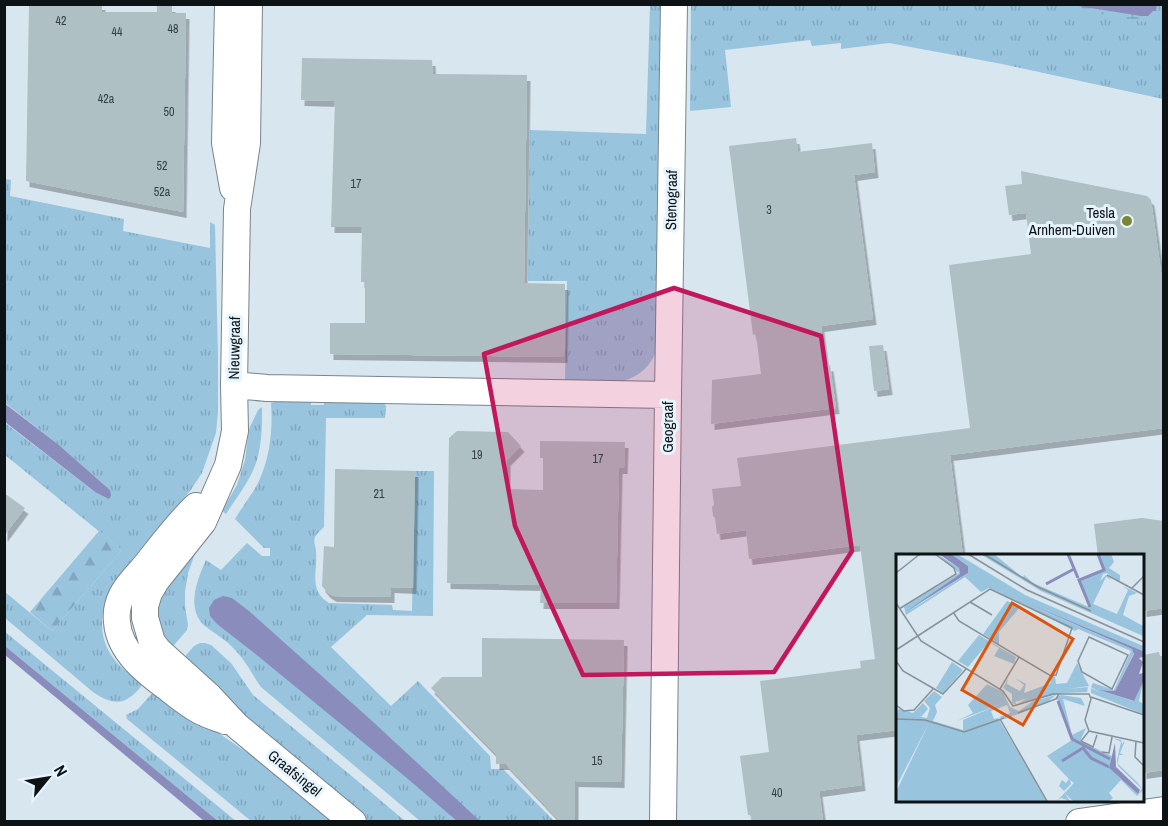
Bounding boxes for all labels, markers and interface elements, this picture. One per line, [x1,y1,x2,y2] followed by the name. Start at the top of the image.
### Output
[56,13,66,29] house number: 42
[168,21,178,37] house number: 48
[112,24,123,40] house number: 44
[98,91,115,107] house number: 42a
[164,104,174,120] house number: 50
[157,158,167,174] house number: 52
[660,169,682,230] street label: Stenograaf
[351,176,362,192] house number: 17
[154,184,171,200] house number: 52a
[766,202,772,218] house number: 3
[1028,202,1115,240] place label: Tesla Arnhem-Duiven
[1120,214,1134,228] marker: Tesla Arnhem-Duiven
[223,316,245,380] street label: Nieuwgraaf
[657,401,678,453] street label: Geograaf
[472,447,482,463] house number: 19
[593,451,604,467] house number: 17
[374,486,385,502] house number: 21
[896,554,1144,802] inset map
[264,745,326,801] street label: Graafsingel
[18,748,78,808] north arrow
[592,753,603,769] house number: 15
[49,761,73,780] text: N
[772,785,782,801] house number: 40

